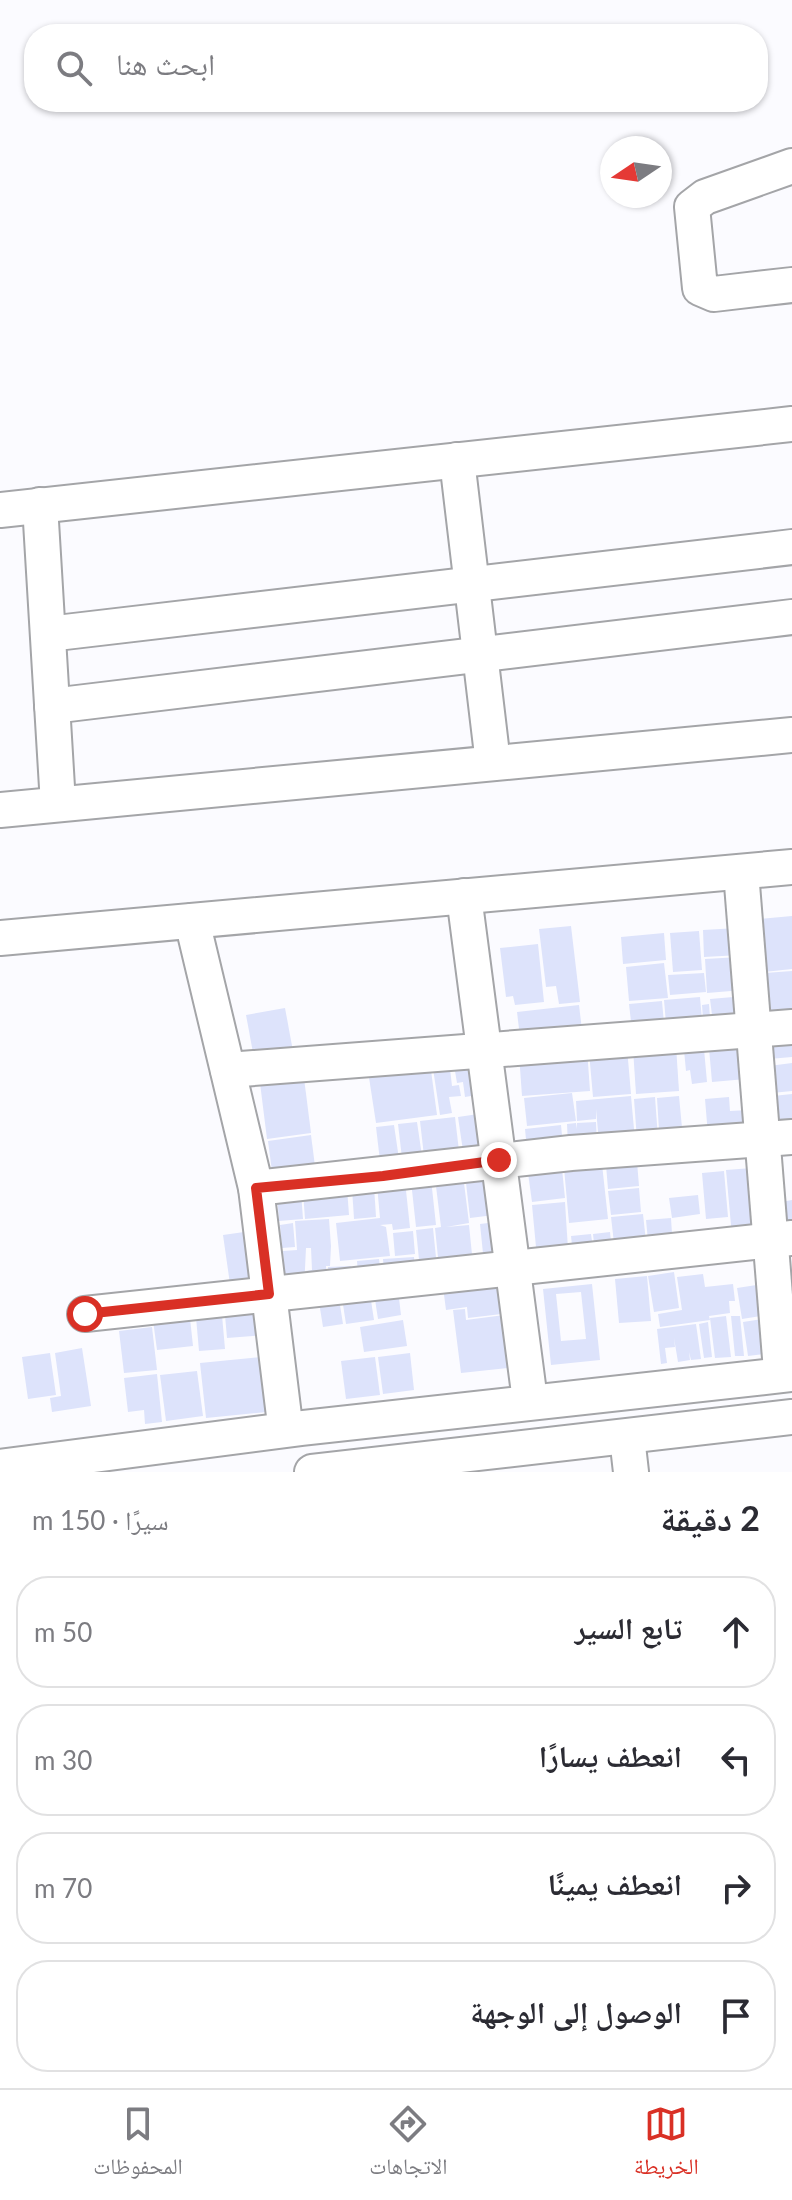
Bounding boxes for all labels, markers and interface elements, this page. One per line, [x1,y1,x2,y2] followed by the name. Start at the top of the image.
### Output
[24,24,768,112] search box
[116,45,215,81] text: ابحث هنا
[52,46,96,90] icon: search
[600,136,672,208] north arrow
[481,1142,517,1178] route end
[67,1296,103,1332] route start
[661,1497,760,1538] text: 2 دقيقة
[32,1504,169,1536] text: سيرًا · 150 m
[575,1609,682,1645] text: تابع السير
[714,1610,758,1654] icon: ahead
[34,1616,92,1648] text: 50 m
[539,1737,682,1773] text: انعطف يسارًا
[714,1738,758,1782] icon: left
[34,1744,92,1776] text: 30 m
[547,1865,682,1901] text: انعطف يمينًا
[714,1866,758,1910] icon: right
[34,1872,92,1904] text: 70 m
[470,1993,682,2029] text: الوصول إلى الوجهة
[714,1994,758,2038] icon: arrive
[93,2102,183,2188] tab: المحفوظات
[369,2102,447,2188] tab: الاتجاهات
[634,2102,699,2188] tab: الخريطة

